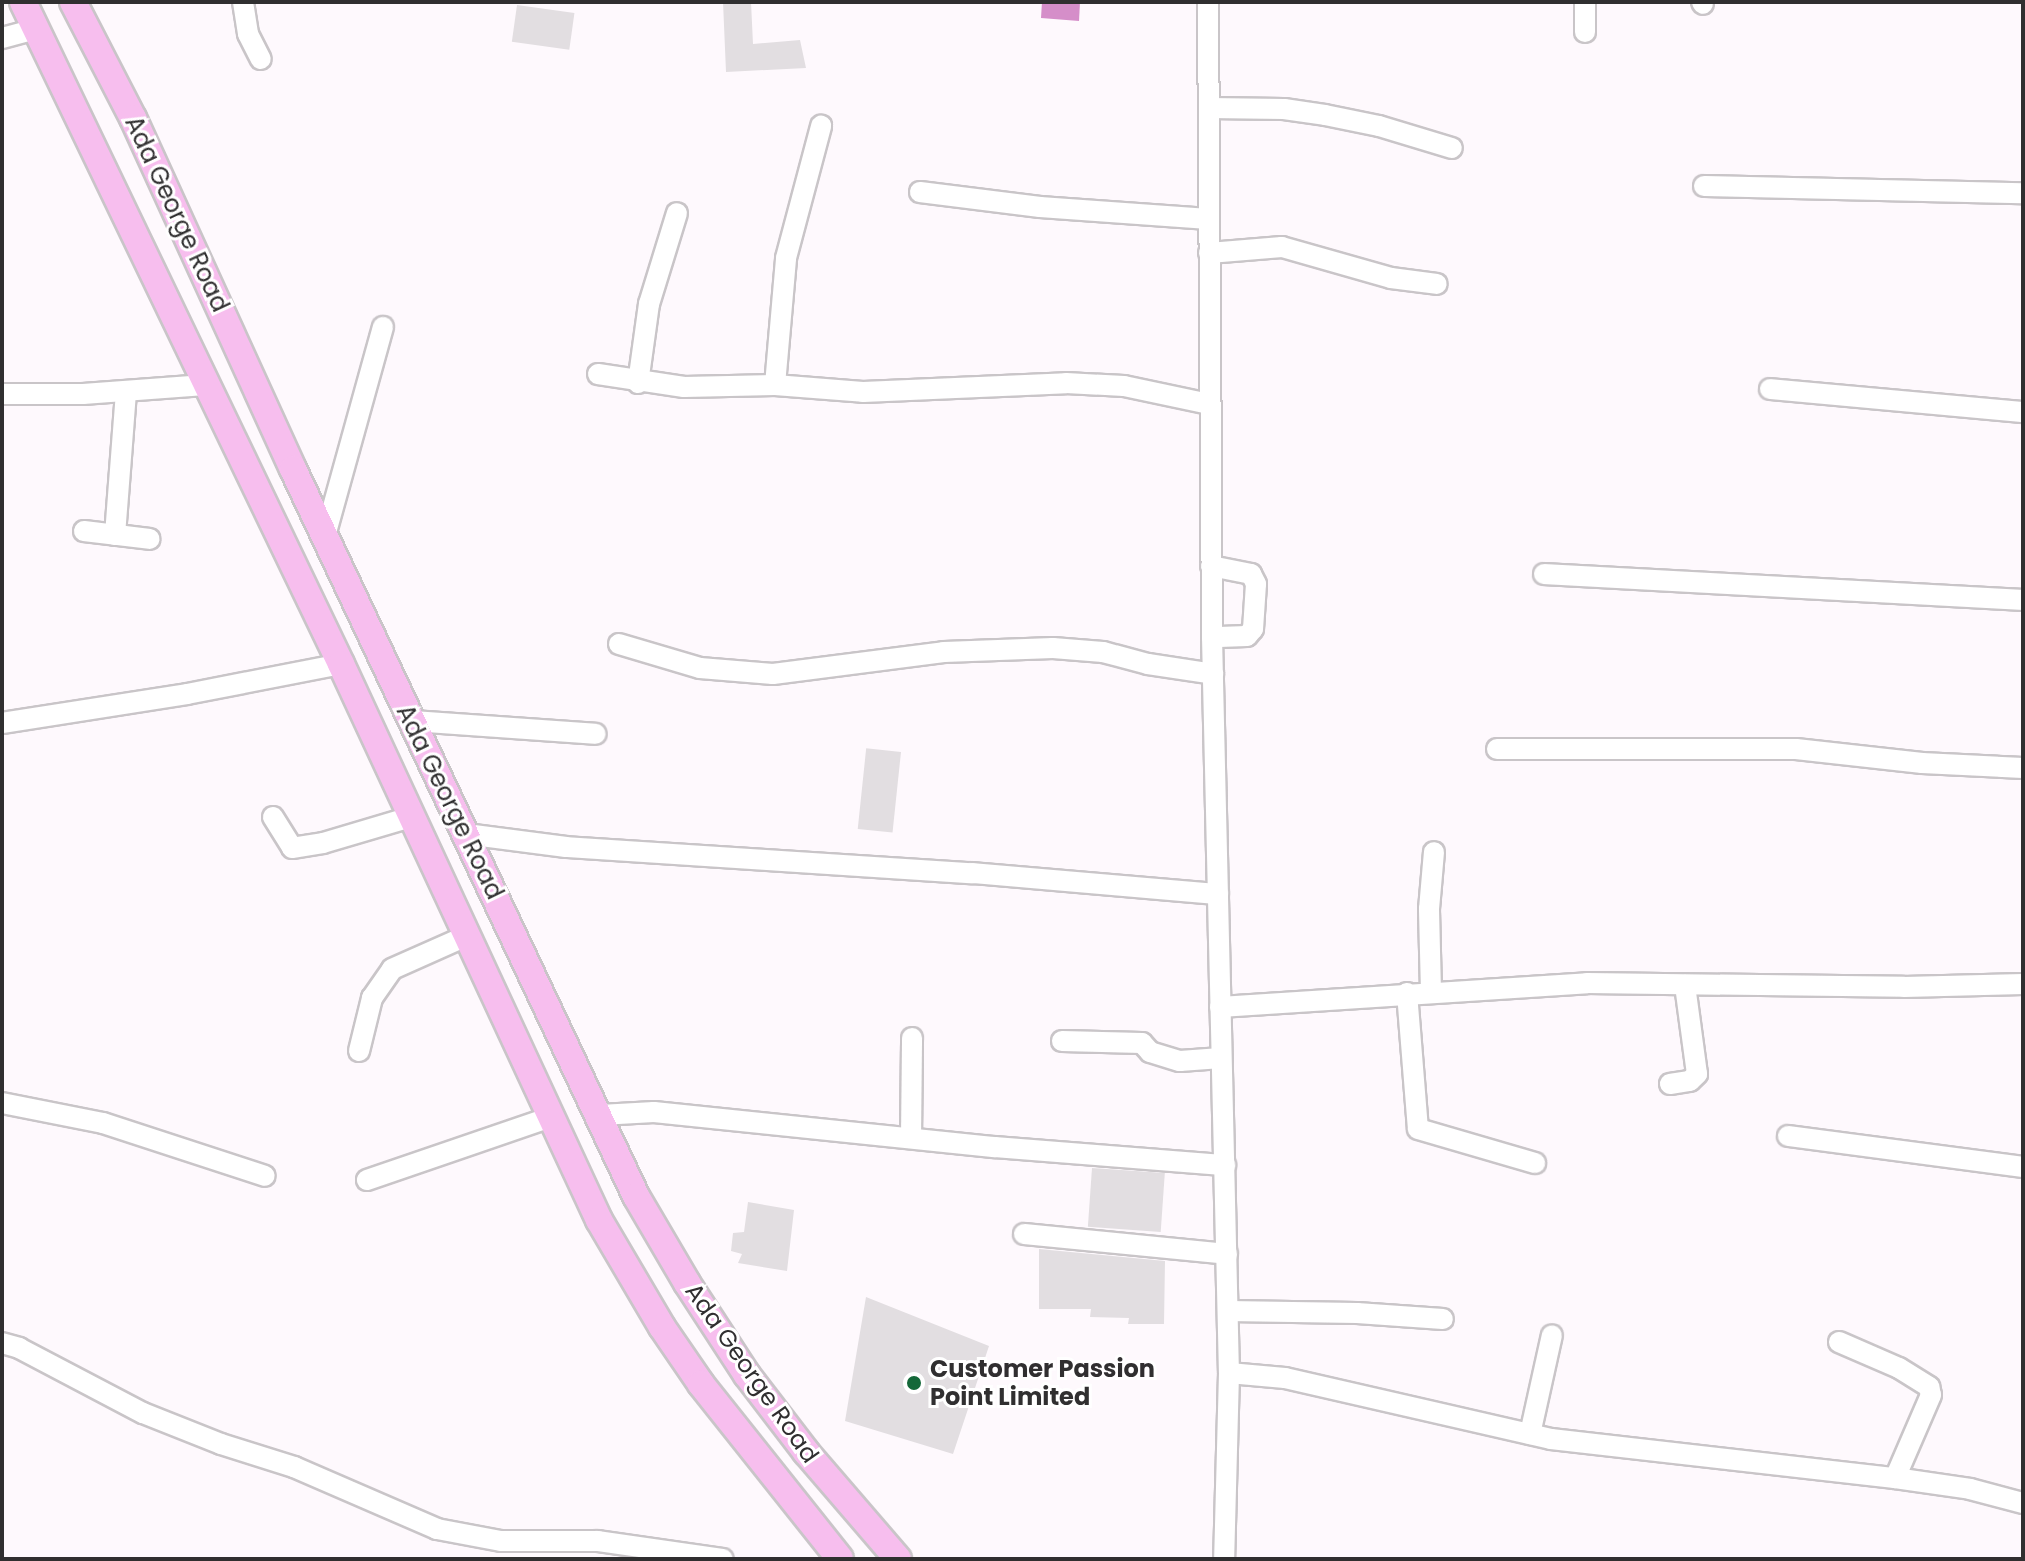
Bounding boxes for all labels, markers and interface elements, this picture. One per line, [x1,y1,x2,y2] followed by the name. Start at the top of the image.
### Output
[119,111,235,317] street label: Ada George Road
[390,700,510,904] street label: Ada George Road
[679,1278,825,1468] street label: Ada George Road
[930,1355,1155,1411] place label: Customer Passion Point Limited
[905,1374,923,1392] marker: Customer Passion Point Limited

